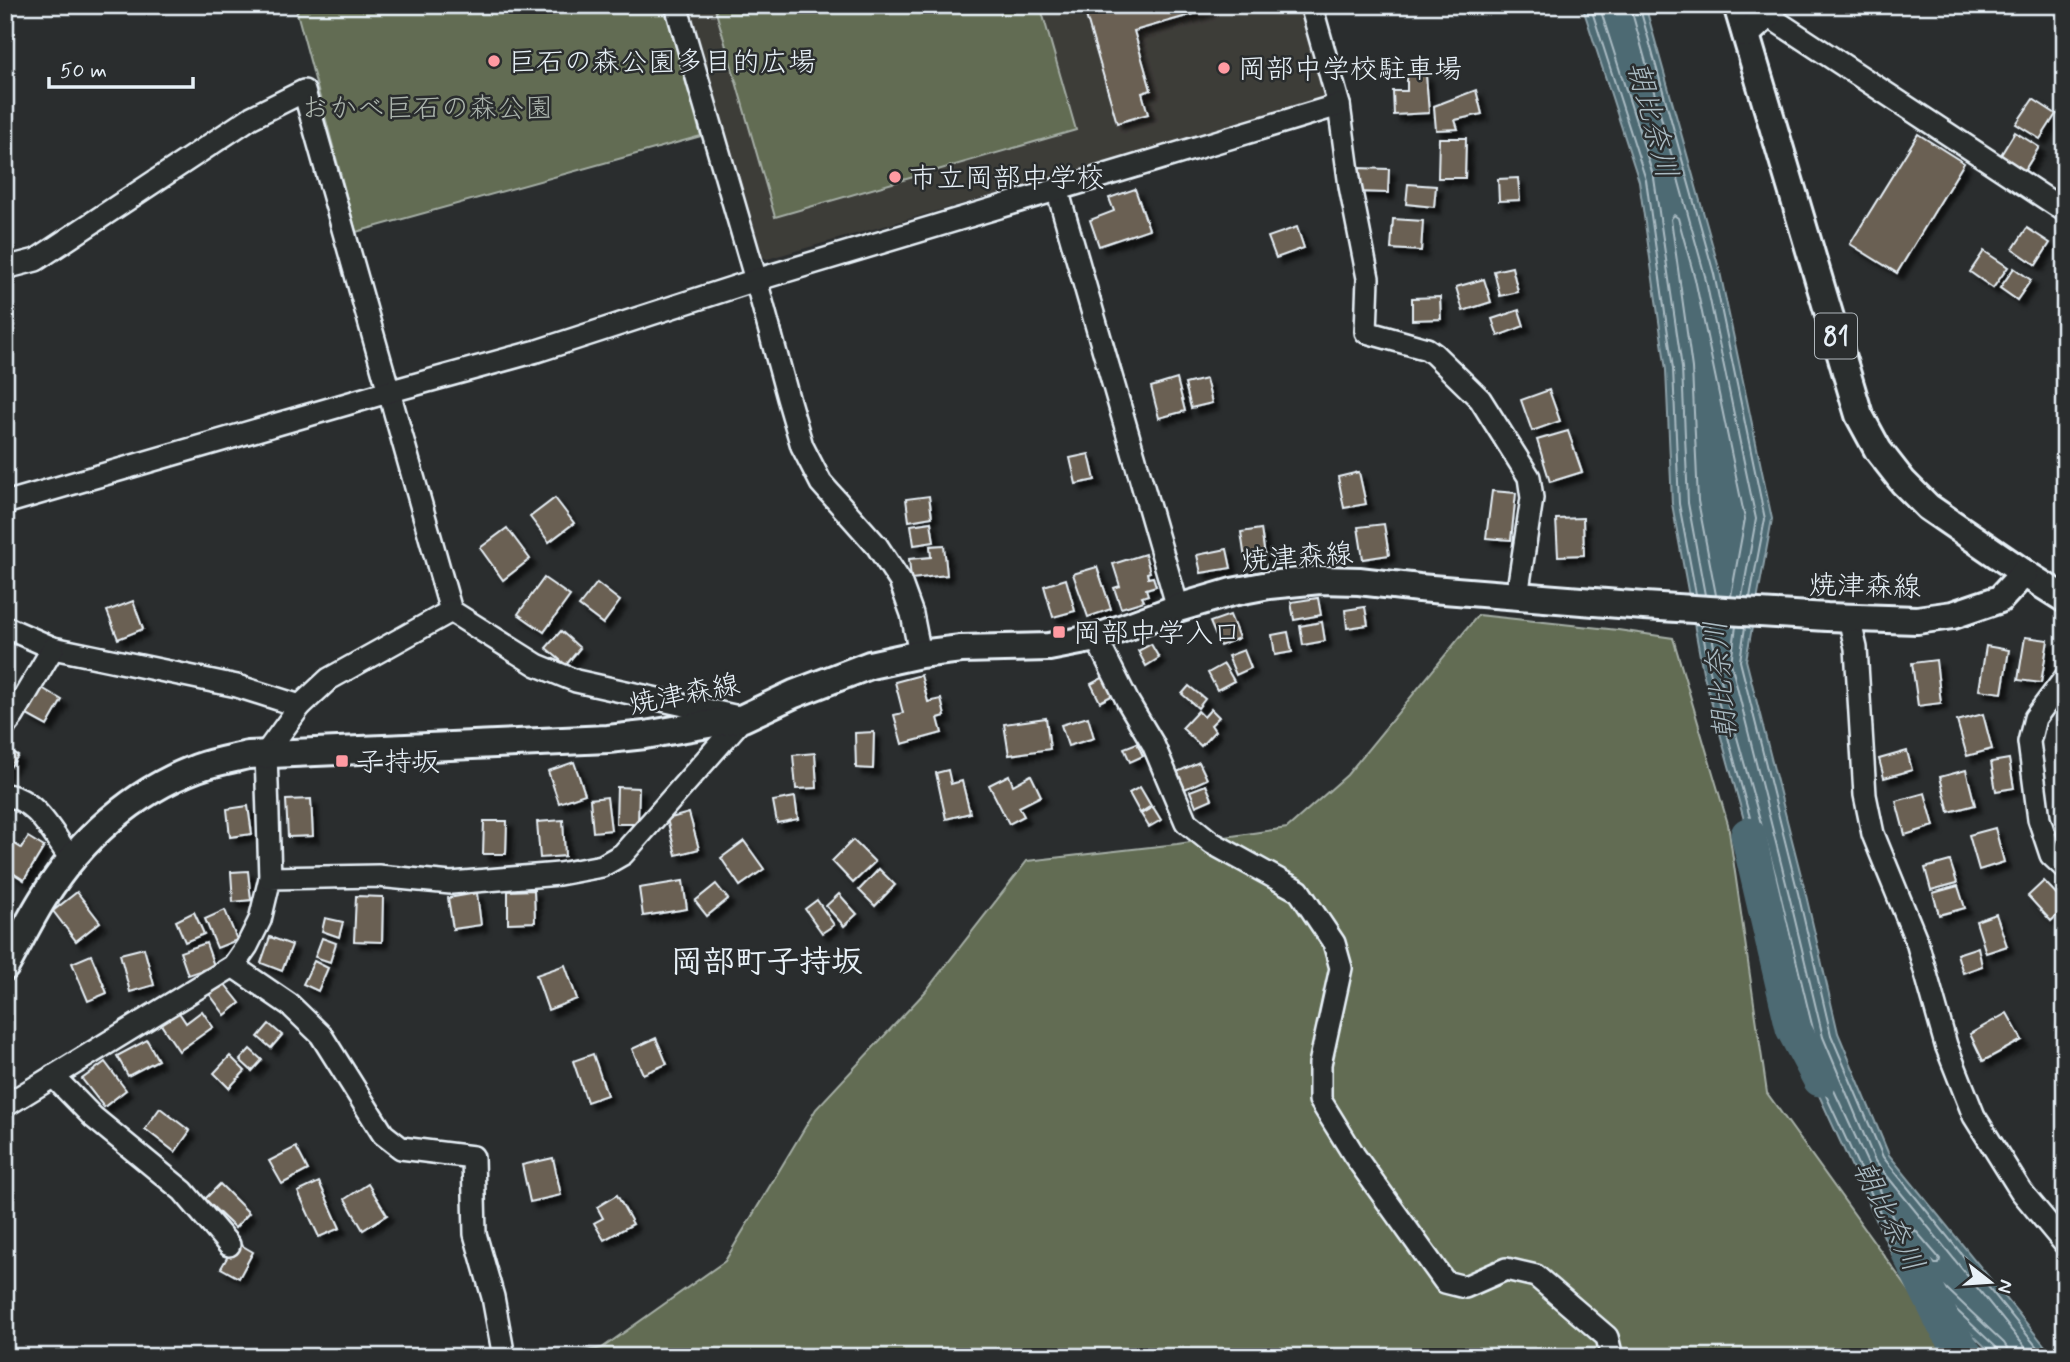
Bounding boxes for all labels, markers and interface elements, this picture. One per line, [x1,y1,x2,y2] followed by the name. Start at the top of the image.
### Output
[508,45,816,82] place label: 巨石の森公園多目的広場
[49,46,192,90] scale bar
[1238,52,1462,89] place label: 岡部中学校駐車場
[486,53,502,69] marker: 巨石の森公園多目的広場
[60,57,107,85] text: 50 m
[1617,57,1686,183] water label: 朝比奈川
[1216,60,1232,76] marker: 岡部中学校駐車場
[301,91,553,128] park label: おかべ巨石の森公園
[909,161,1105,198] place label: 市立岡部中学校
[887,169,903,185] marker: 市立岡部中学校
[1815,314,1857,358] road number: 81
[1240,536,1354,581] street label: 焼津森線
[1809,568,1921,607] street label: 焼津森線
[1073,616,1241,653] place label: 岡部中学入口
[1697,618,1746,741] water label: 朝比奈川
[1051,624,1067,640] marker: 岡部中学入口
[626,667,743,724] street label: 焼津森線
[356,745,440,782] place label: 子持坂
[334,753,350,769] marker: 子持坂
[671,942,863,984] district label: 岡部町子持坂
[1843,1154,1932,1279] water label: 朝比奈川
[1954,1246,2024,1316] north arrow
[1991,1277,2019,1296] text: N

